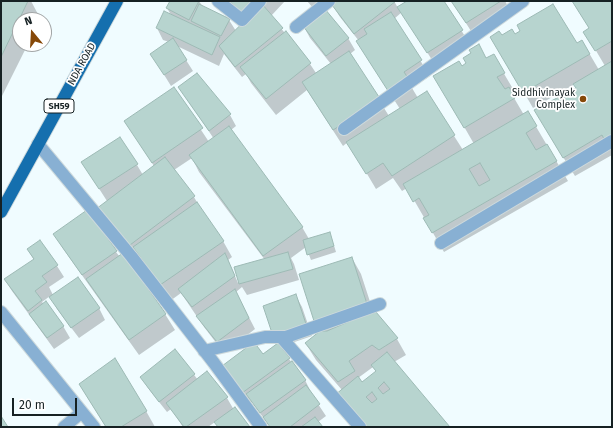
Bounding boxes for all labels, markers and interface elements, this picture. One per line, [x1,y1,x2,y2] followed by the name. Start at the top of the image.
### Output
[12,12,52,52] north arrow
[23,14,34,28] text: N
[65,41,99,87] street label: NDA ROAD
[512,87,575,110] place label: Siddhivinayak Complex
[578,94,588,104] marker: Siddhivinayak Complex
[44,99,74,113] road number: SH59
[14,390,79,416] scale bar
[19,398,45,412] text: 20 m

